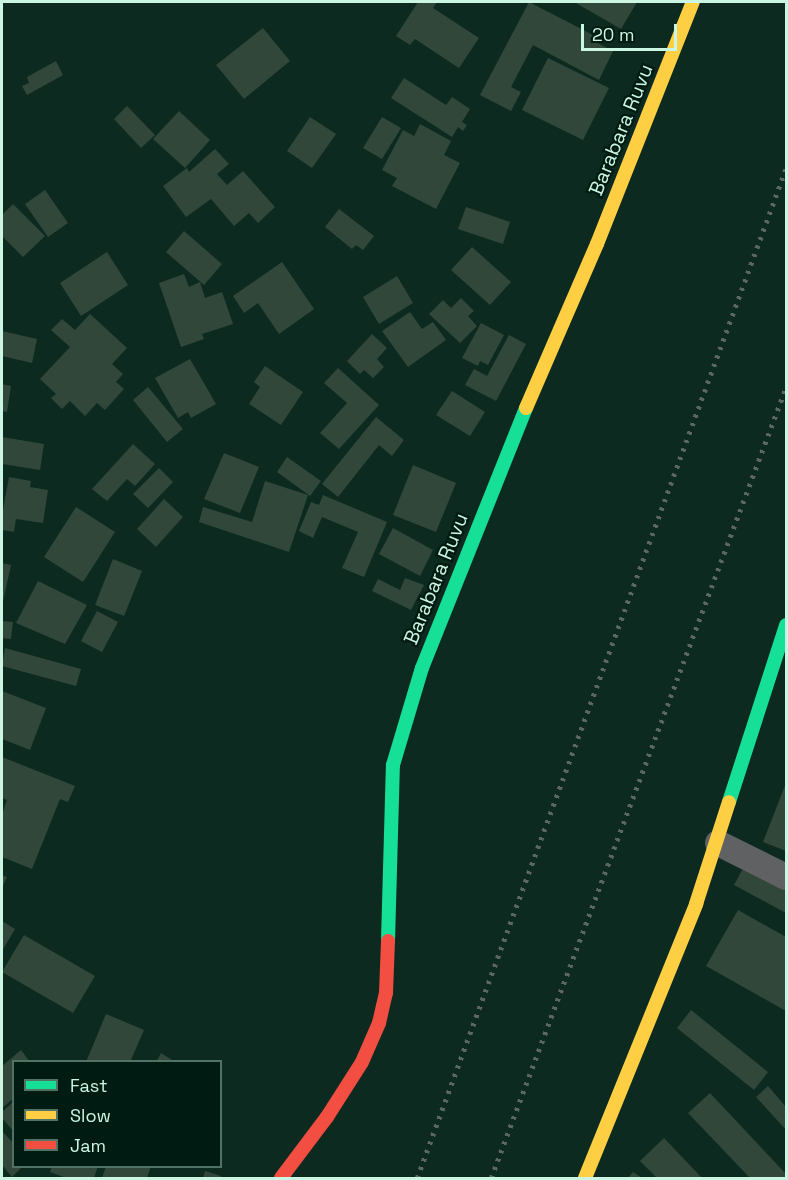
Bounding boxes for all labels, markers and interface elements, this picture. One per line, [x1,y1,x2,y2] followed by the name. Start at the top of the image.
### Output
[584,12,680,50] scale bar
[592,23,635,46] text: 20 m
[584,61,658,199] street label: Barabara Ruvu
[399,510,473,648] street label: Barabara Ruvu
[12,1060,222,1168] legend
[70,1074,107,1097] text: Fast
[70,1104,111,1127] text: Slow
[70,1134,106,1157] text: Jam

